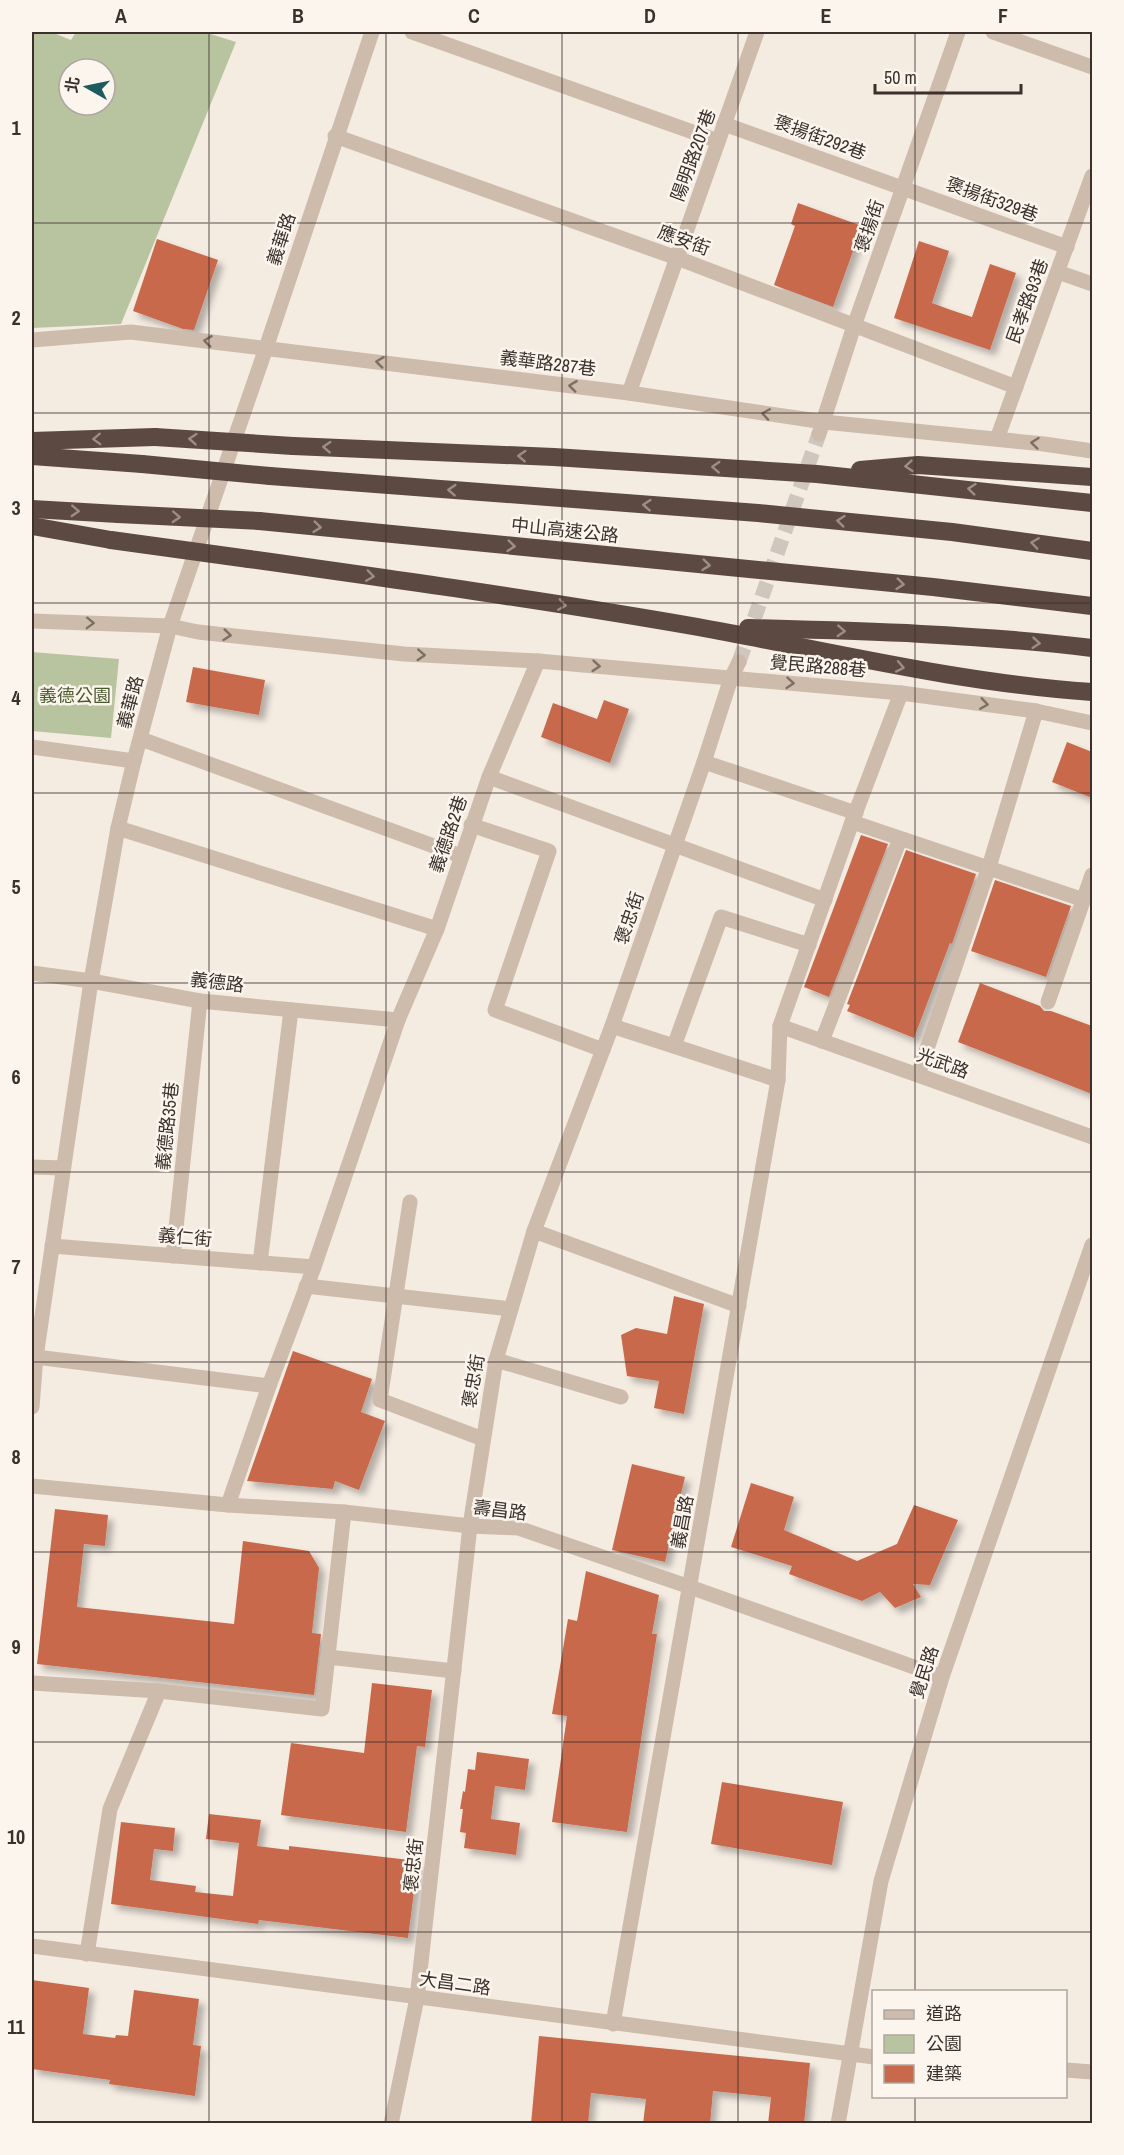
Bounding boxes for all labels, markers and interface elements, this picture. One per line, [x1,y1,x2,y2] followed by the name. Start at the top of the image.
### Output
[115,2,127,29] text: A
[292,2,304,29] text: B
[468,2,480,29] text: C
[644,2,656,29] text: D
[821,2,832,29] text: E
[998,2,1008,29] text: F
[57,57,117,117] north arrow
[875,57,1020,95] scale bar
[884,65,917,90] text: 50 m
[60,75,84,94] text: 北
[665,105,721,205] street label: 陽明路207巷
[770,109,870,165] street label: 褒揚街292巷
[11,114,21,141] text: 1
[942,171,1042,227] street label: 褒揚街329巷
[848,196,890,256] street label: 褒揚街
[261,209,301,269] street label: 義華路
[654,219,714,261] street label: 應安街
[1000,255,1054,347] street label: 民孝路93巷
[11,304,21,331] text: 2
[204,336,213,348] one-way arrow
[499,345,597,381] street label: 義華路287巷
[375,357,384,369] one-way arrow
[569,380,578,393] one-way arrow
[762,408,771,420] one-way arrow
[92,432,101,445] one-way arrow
[188,433,197,446] one-way arrow
[1030,437,1039,450] one-way arrow
[322,441,331,454] one-way arrow
[517,449,526,462] one-way arrow
[904,459,913,472] one-way arrow
[712,460,721,473] one-way arrow
[967,483,976,496] one-way arrow
[448,484,457,497] one-way arrow
[11,494,21,521] text: 3
[642,498,651,511] one-way arrow
[70,505,79,518] one-way arrow
[172,510,181,523] one-way arrow
[510,512,620,548] street label: 中山高速公路
[836,515,845,528] one-way arrow
[313,520,322,533] one-way arrow
[1030,538,1039,550] one-way arrow
[507,539,516,552] one-way arrow
[701,558,710,571] one-way arrow
[365,569,374,581] one-way arrow
[895,577,904,590] one-way arrow
[558,599,567,611] one-way arrow
[85,617,94,629] one-way arrow
[837,624,846,637] one-way arrow
[223,628,232,641] one-way arrow
[1031,636,1040,649] one-way arrow
[417,648,426,661] one-way arrow
[769,649,867,683] street label: 覺民路288巷
[591,659,601,672] one-way arrow
[895,660,905,673] one-way arrow
[111,673,149,731] street label: 義華路
[786,677,795,690] one-way arrow
[39,683,111,708] park label: 義德公園
[11,684,21,711] text: 4
[979,698,989,710] one-way arrow
[423,792,473,876] street label: 義德路2巷
[11,873,21,900] text: 5
[608,888,650,948] street label: 褒忠街
[189,966,245,998] street label: 義德路
[913,1042,973,1084] street label: 光武路
[11,1063,21,1090] text: 6
[150,1081,184,1171] street label: 義德路35巷
[157,1222,213,1252] street label: 義仁街
[11,1253,21,1280] text: 7
[456,1352,490,1410] street label: 褒忠街
[11,1443,21,1470] text: 8
[665,1493,699,1551] street label: 義昌路
[472,1494,528,1526] street label: 壽昌路
[11,1633,21,1660] text: 9
[904,1642,944,1702] street label: 覺民路
[7,1823,25,1850] text: 10
[398,1837,428,1893] street label: 褒忠街
[418,1966,492,2000] street label: 大昌二路
[872,1990,1067,2098] legend
[926,2001,962,2026] text: 道路
[7,2013,26,2040] text: 11
[926,2031,962,2056] text: 公園
[926,2061,962,2086] text: 建築

